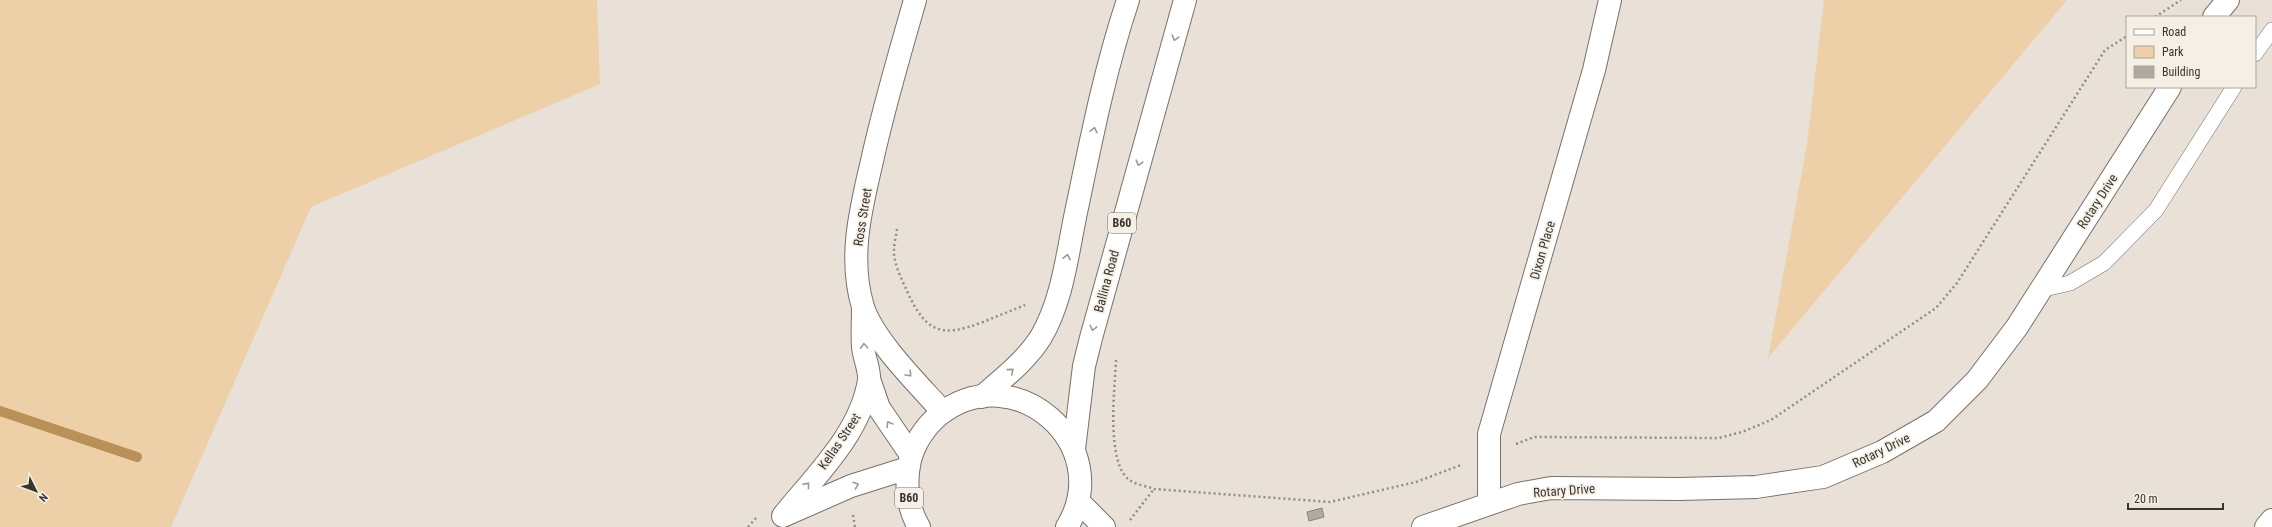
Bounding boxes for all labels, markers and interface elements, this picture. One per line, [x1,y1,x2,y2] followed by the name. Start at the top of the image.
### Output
[2126,16,2256,88] legend
[2162,25,2186,39] text: Road
[1171,34,1180,41] one-way arrow
[2162,45,2184,59] text: Park
[2162,65,2200,79] text: Building
[1090,127,1098,133] one-way arrow
[1135,159,1144,166] one-way arrow
[2074,171,2121,231] street label: Rotary Drive
[850,187,875,247] street label: Ross Street
[1108,213,1136,233] road number: B60
[1527,219,1558,281] street label: Dixon Place
[1091,248,1122,314] street label: Ballina Road
[1062,254,1070,260] one-way arrow
[1089,325,1098,332] one-way arrow
[859,343,868,349] one-way arrow
[1007,369,1014,376] one-way arrow
[904,370,911,377] one-way arrow
[815,410,864,472] street label: Kellas Street
[886,421,893,428] one-way arrow
[1850,430,1912,471] street label: Rotary Drive
[16,471,56,511] north arrow
[853,481,860,489] one-way arrow
[1533,481,1595,500] street label: Rotary Drive
[803,483,810,490] one-way arrow
[2128,485,2223,511] scale bar
[895,488,923,508] road number: B60
[36,490,50,504] text: N
[2134,492,2158,506] text: 20 m

